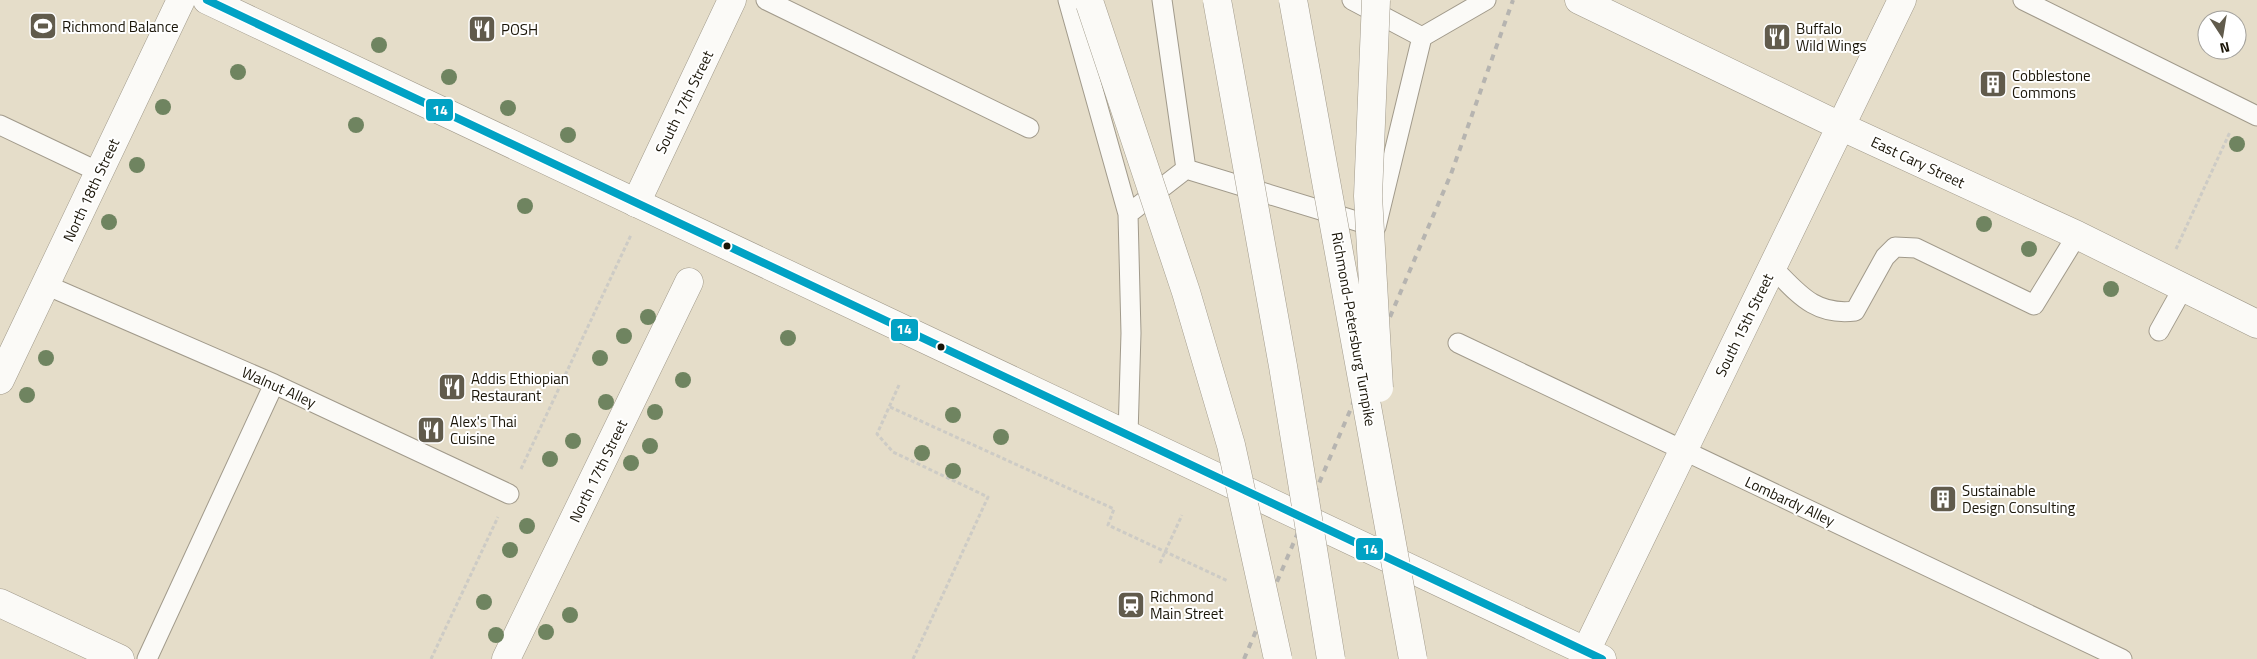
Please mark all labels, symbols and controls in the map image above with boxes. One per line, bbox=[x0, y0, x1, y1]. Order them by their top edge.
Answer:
north arrow bbox=[2197, 10, 2247, 60]
sports icon: Richmond Balance bbox=[28, 11, 58, 41]
restaurant icon: POSH bbox=[467, 14, 497, 44]
place label: Richmond Balance bbox=[62, 15, 179, 38]
place label: Buffalo Wild Wings bbox=[1796, 17, 1867, 57]
place label: POSH bbox=[501, 18, 538, 41]
restaurant icon: Buffalo Wild Wings bbox=[1762, 22, 1792, 52]
text: N bbox=[2218, 37, 2232, 59]
street label: South 17th Street bbox=[649, 46, 719, 158]
place label: Cobblestone Commons bbox=[2012, 64, 2091, 104]
building icon: Cobblestone Commons bbox=[1978, 69, 2008, 99]
line badge: 14 bbox=[425, 98, 454, 122]
text: 14 bbox=[432, 99, 448, 120]
street label: East Cary Street bbox=[1867, 130, 1969, 194]
street label: North 18th Street bbox=[57, 134, 125, 246]
street label: Richmond-Petersburg Turnpike bbox=[1326, 230, 1382, 428]
unlabelled marker bbox=[722, 241, 732, 251]
street label: South 15th Street bbox=[1709, 269, 1779, 381]
line badge: 14 bbox=[890, 318, 919, 342]
text: 14 bbox=[896, 318, 912, 339]
unlabelled marker bbox=[936, 342, 946, 352]
street label: Walnut Alley bbox=[238, 360, 320, 414]
place label: Addis Ethiopian Restaurant bbox=[471, 367, 569, 407]
restaurant icon: Addis Ethiopian Restaurant bbox=[437, 372, 467, 402]
place label: Alex's Thai Cuisine bbox=[450, 410, 517, 450]
restaurant icon: Alex's Thai Cuisine bbox=[416, 415, 446, 445]
street label: North 17th Street bbox=[563, 415, 633, 526]
street label: Lombardy Alley bbox=[1741, 470, 1839, 532]
place label: Sustainable Design Consulting bbox=[1962, 479, 2076, 519]
building icon: Sustainable Design Consulting bbox=[1928, 484, 1958, 514]
line badge: 14 bbox=[1355, 537, 1384, 561]
text: 14 bbox=[1362, 538, 1378, 559]
place label: Richmond Main Street bbox=[1150, 585, 1224, 625]
station icon: Richmond Main Street bbox=[1116, 590, 1146, 620]

